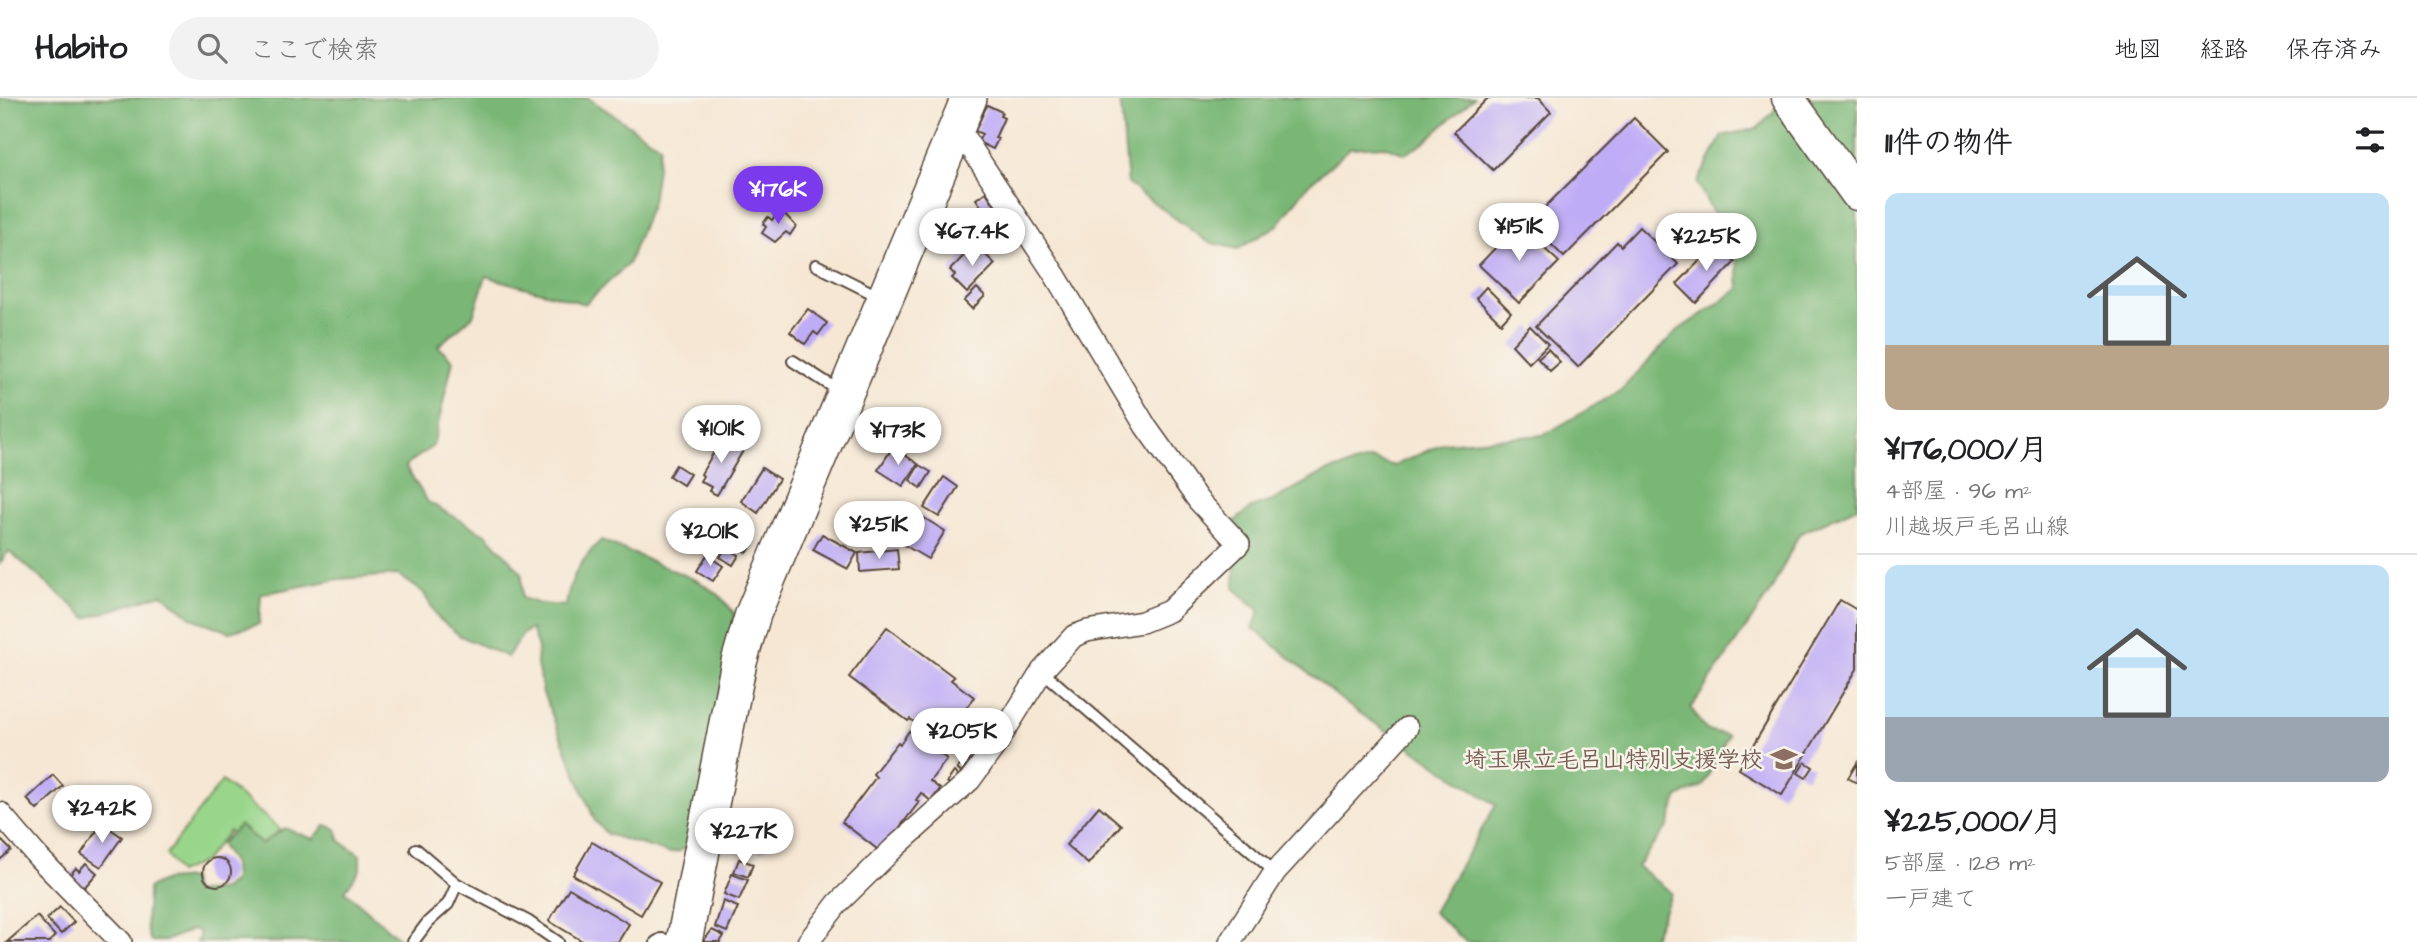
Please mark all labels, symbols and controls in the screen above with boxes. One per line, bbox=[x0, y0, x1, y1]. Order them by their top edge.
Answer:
search box bbox=[169, 17, 659, 80]
text: Habito bbox=[35, 25, 127, 71]
icon: search bbox=[193, 29, 231, 67]
text: ここで検索 bbox=[249, 32, 379, 68]
text: 地図 bbox=[2114, 33, 2162, 67]
text: 経路 bbox=[2200, 33, 2248, 67]
text: 保存済み bbox=[2286, 33, 2382, 67]
icon: filters bbox=[2351, 121, 2389, 159]
text: 11件の物件 bbox=[1885, 122, 2013, 164]
pin: ¥176K bbox=[729, 166, 827, 226]
text: ¥176K bbox=[749, 173, 807, 205]
pin: ¥151K bbox=[1470, 204, 1568, 263]
pin: ¥67.4K bbox=[915, 208, 1029, 268]
text: ¥151K bbox=[1495, 210, 1543, 242]
pin: ¥225K bbox=[1657, 214, 1755, 273]
text: ¥67.4K bbox=[935, 215, 1009, 247]
text: ¥225K bbox=[1672, 220, 1740, 252]
icon: home bbox=[2074, 238, 2200, 364]
pin: ¥101K bbox=[672, 406, 770, 465]
pin: ¥173K bbox=[849, 408, 947, 467]
text: ¥101K bbox=[698, 412, 744, 444]
text: ¥173K bbox=[870, 414, 926, 446]
text: ¥176,000/月 bbox=[1885, 429, 2048, 471]
text: 4部屋 · 96 m² bbox=[1885, 475, 2032, 507]
pin: ¥251K bbox=[830, 502, 928, 561]
pin: ¥201K bbox=[661, 508, 759, 568]
text: ¥251K bbox=[850, 508, 908, 540]
text: 川越坂戸毛呂山線 bbox=[1885, 511, 2069, 543]
text: ¥201K bbox=[682, 515, 738, 547]
icon: home bbox=[2074, 610, 2200, 736]
pin: ¥205K bbox=[913, 708, 1011, 768]
text: ¥205K bbox=[927, 715, 997, 747]
place label: 埼玉県立毛呂山特別支援学校 bbox=[1464, 744, 1763, 776]
school or university icon: 埼玉県立毛呂山特別支援学校 bbox=[1769, 744, 1799, 774]
pin: ¥242K bbox=[53, 786, 151, 845]
text: ¥242K bbox=[68, 792, 136, 824]
text: ¥225,000/月 bbox=[1885, 801, 2062, 843]
pin: ¥227K bbox=[695, 808, 793, 868]
text: ¥227K bbox=[711, 815, 777, 847]
text: 5部屋 · 128 m² bbox=[1885, 847, 2036, 879]
text: 一戸建て bbox=[1885, 883, 1977, 915]

